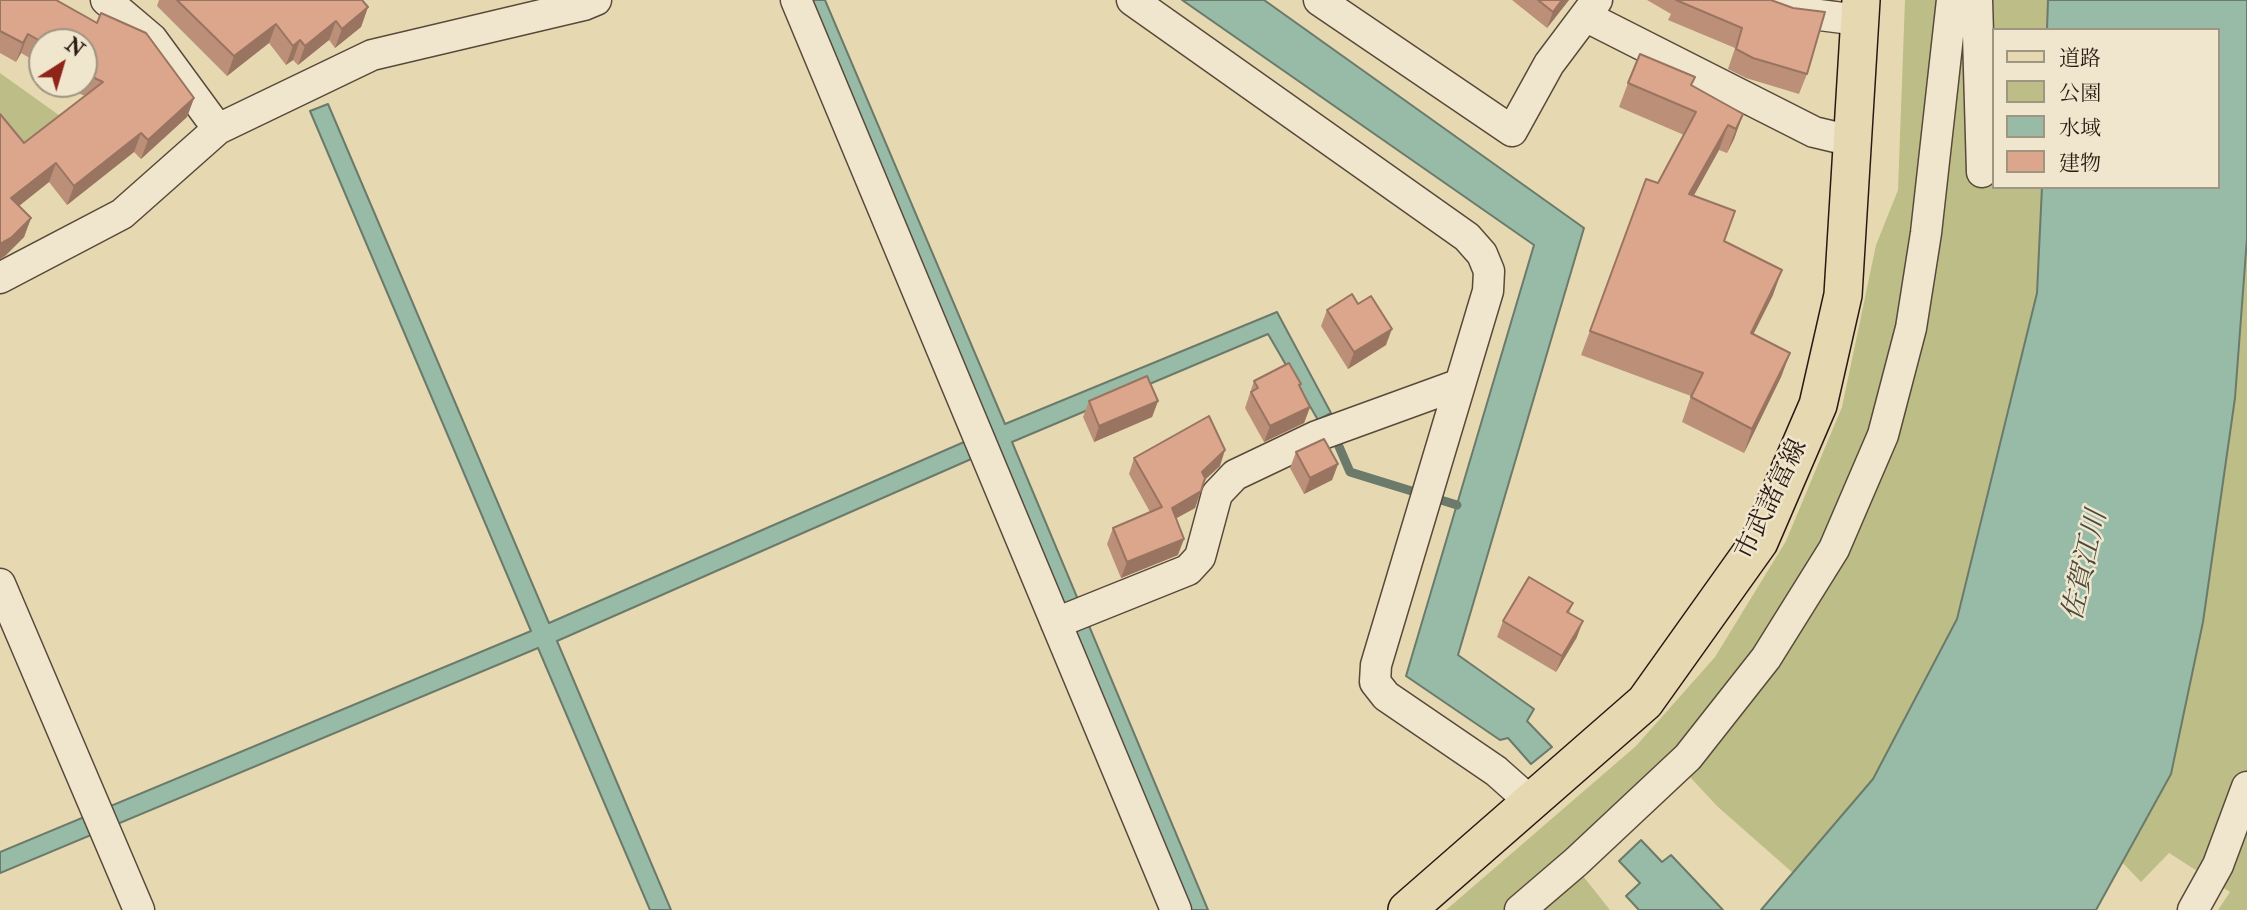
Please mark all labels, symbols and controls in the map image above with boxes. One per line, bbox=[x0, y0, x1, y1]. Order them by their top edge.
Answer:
north arrow bbox=[28, 28, 98, 98]
legend bbox=[1992, 28, 2219, 189]
text: N bbox=[60, 33, 88, 63]
text: 道路 bbox=[2059, 45, 2101, 72]
text: 公園 bbox=[2059, 80, 2101, 107]
text: 水域 bbox=[2059, 115, 2101, 142]
text: 建物 bbox=[2059, 150, 2101, 177]
street label: 市武諸富線 bbox=[1730, 435, 1816, 565]
water label: 佐賀江川 bbox=[2058, 508, 2116, 624]

